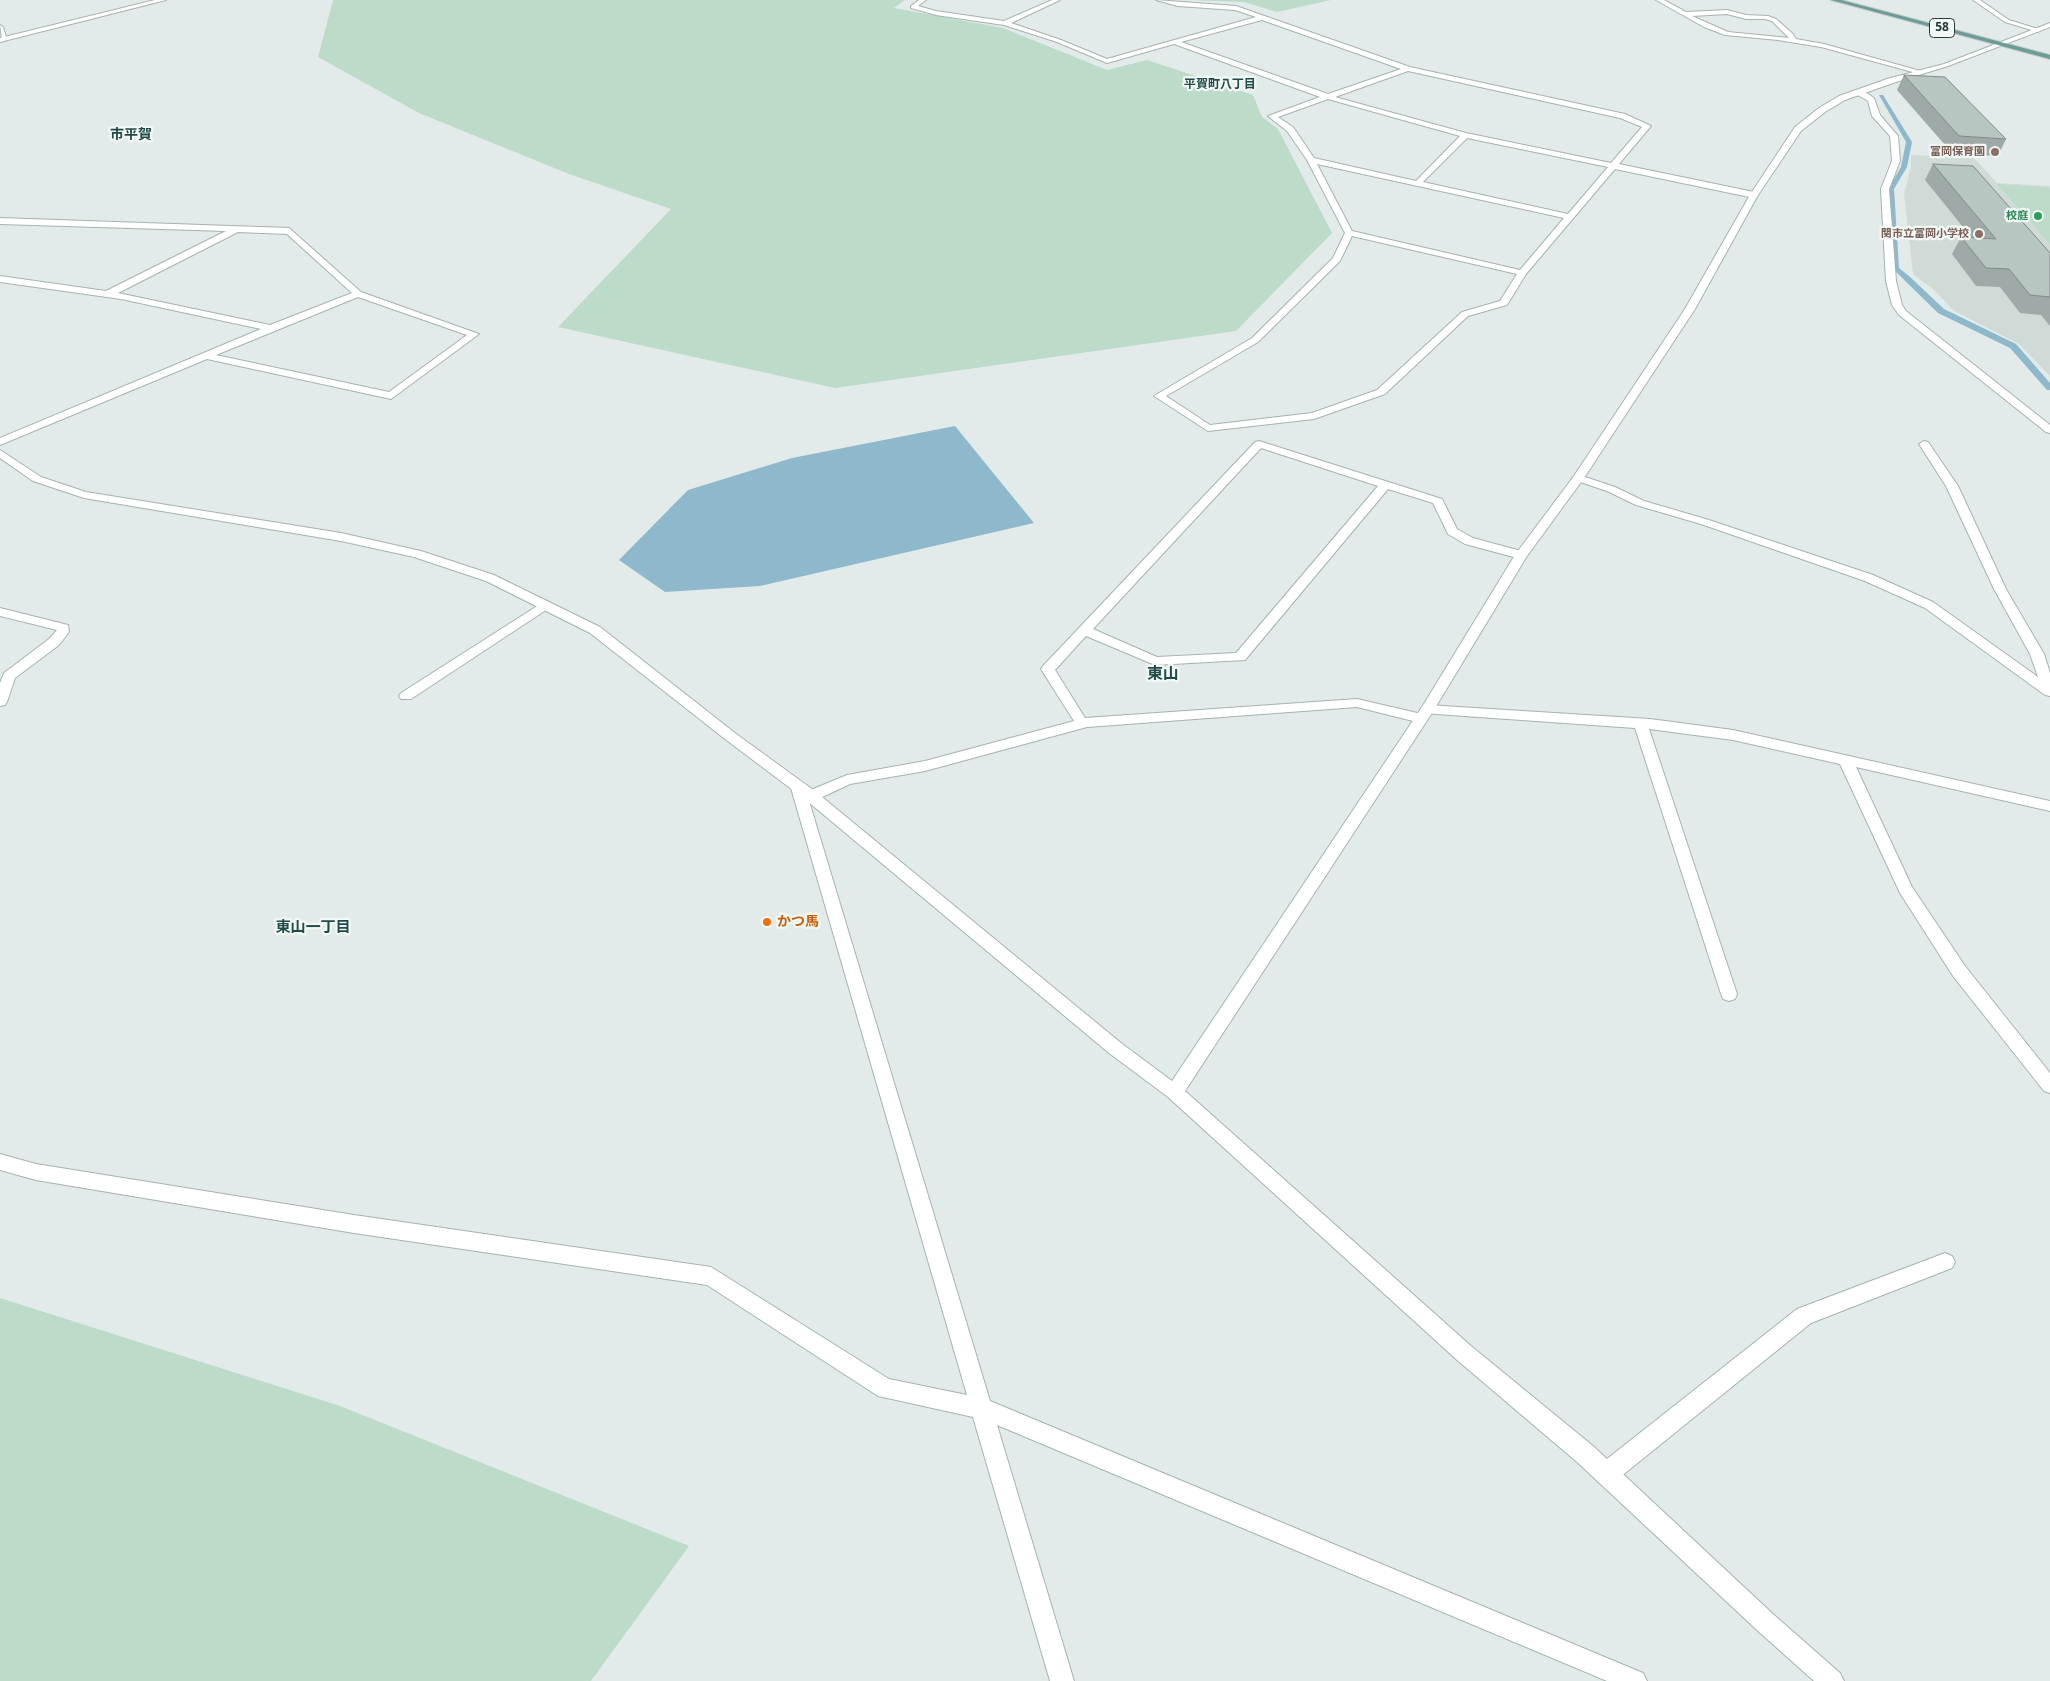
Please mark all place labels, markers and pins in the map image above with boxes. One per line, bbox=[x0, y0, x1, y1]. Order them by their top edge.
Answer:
place label: 富岡保育園 bbox=[1930, 145, 1985, 159]
marker: 富岡保育園 bbox=[1989, 146, 2001, 158]
place label: 校庭 bbox=[2006, 209, 2028, 223]
marker: 校庭 bbox=[2032, 210, 2044, 222]
place label: 関市立富岡小学校 bbox=[1881, 227, 1969, 241]
marker: 関市立富岡小学校 bbox=[1973, 228, 1985, 240]
place label: かつ馬 bbox=[777, 914, 819, 930]
marker: かつ馬 bbox=[761, 916, 773, 928]

